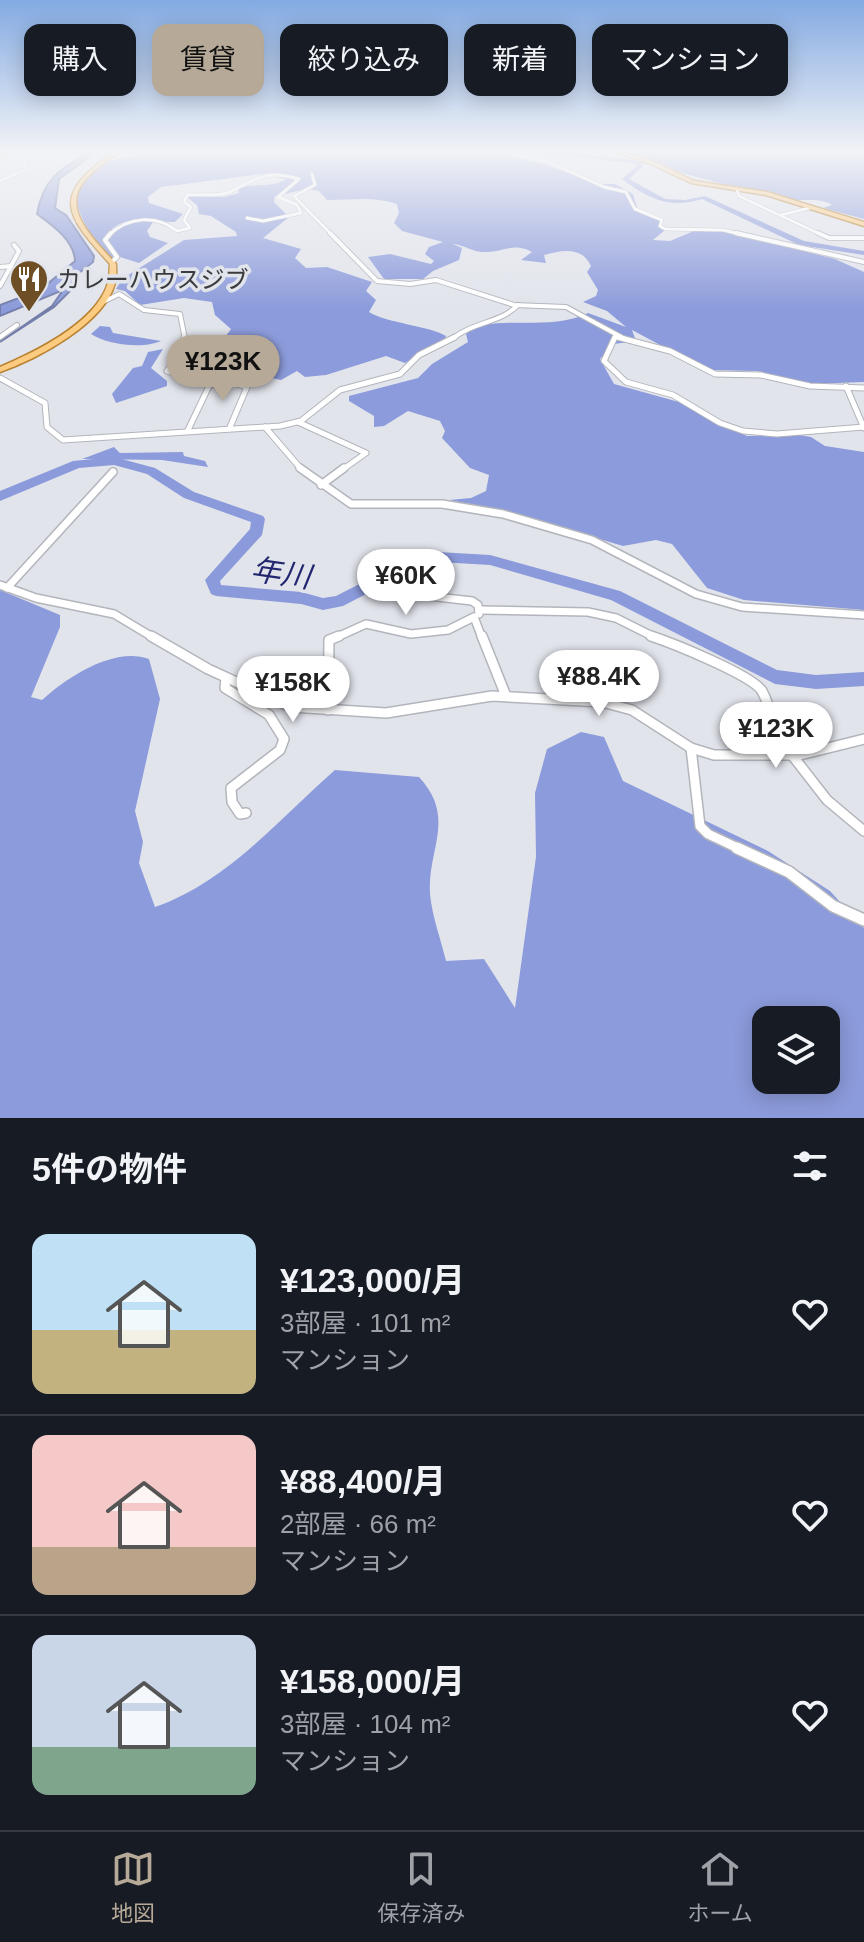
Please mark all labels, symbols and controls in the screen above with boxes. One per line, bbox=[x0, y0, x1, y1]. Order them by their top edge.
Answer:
chip: 購入 bbox=[24, 24, 136, 96]
chip: 賃貸 bbox=[152, 24, 264, 96]
chip: 絞り込み bbox=[280, 24, 448, 96]
chip: 新着 bbox=[464, 24, 576, 96]
chip: マンション bbox=[592, 24, 788, 96]
restaurant icon: カレーハウスジブ bbox=[8, 258, 50, 313]
place label: カレーハウスジブ bbox=[57, 266, 249, 293]
pin: ¥123K bbox=[167, 335, 279, 403]
text: ¥123K bbox=[185, 346, 261, 376]
pin: ¥60K bbox=[359, 549, 453, 617]
water label: 年川 bbox=[249, 552, 316, 594]
text: ¥60K bbox=[375, 560, 437, 590]
pin: ¥88.4K bbox=[534, 650, 664, 718]
pin: ¥158K bbox=[237, 656, 349, 724]
text: ¥88.4K bbox=[557, 661, 641, 691]
text: ¥158K bbox=[255, 667, 331, 697]
pin: ¥123K bbox=[720, 702, 832, 770]
text: ¥123K bbox=[738, 713, 814, 743]
map controls bbox=[752, 1006, 840, 1094]
button: layers bbox=[752, 1006, 840, 1094]
icon: filters bbox=[788, 1144, 832, 1188]
text: 5件の物件 bbox=[32, 1150, 187, 1188]
text: ¥123,000/月 bbox=[280, 1261, 465, 1299]
icon: home bbox=[96, 1266, 192, 1362]
icon: heart bbox=[788, 1292, 832, 1336]
text: 3部屋 · 101 m² bbox=[280, 1308, 451, 1338]
text: マンション bbox=[280, 1345, 410, 1375]
text: ¥88,400/月 bbox=[280, 1462, 446, 1500]
icon: home bbox=[96, 1467, 192, 1563]
icon: heart bbox=[788, 1493, 832, 1537]
text: 2部屋 · 66 m² bbox=[280, 1509, 436, 1539]
text: マンション bbox=[280, 1546, 410, 1576]
text: ¥158,000/月 bbox=[280, 1662, 465, 1700]
icon: home bbox=[96, 1667, 192, 1763]
icon: heart bbox=[788, 1693, 832, 1737]
text: 3部屋 · 104 m² bbox=[280, 1709, 451, 1739]
text: マンション bbox=[280, 1746, 410, 1776]
tab: 地図 bbox=[111, 1847, 155, 1927]
tab: 保存済み bbox=[377, 1847, 465, 1927]
tab: ホーム bbox=[688, 1847, 753, 1927]

